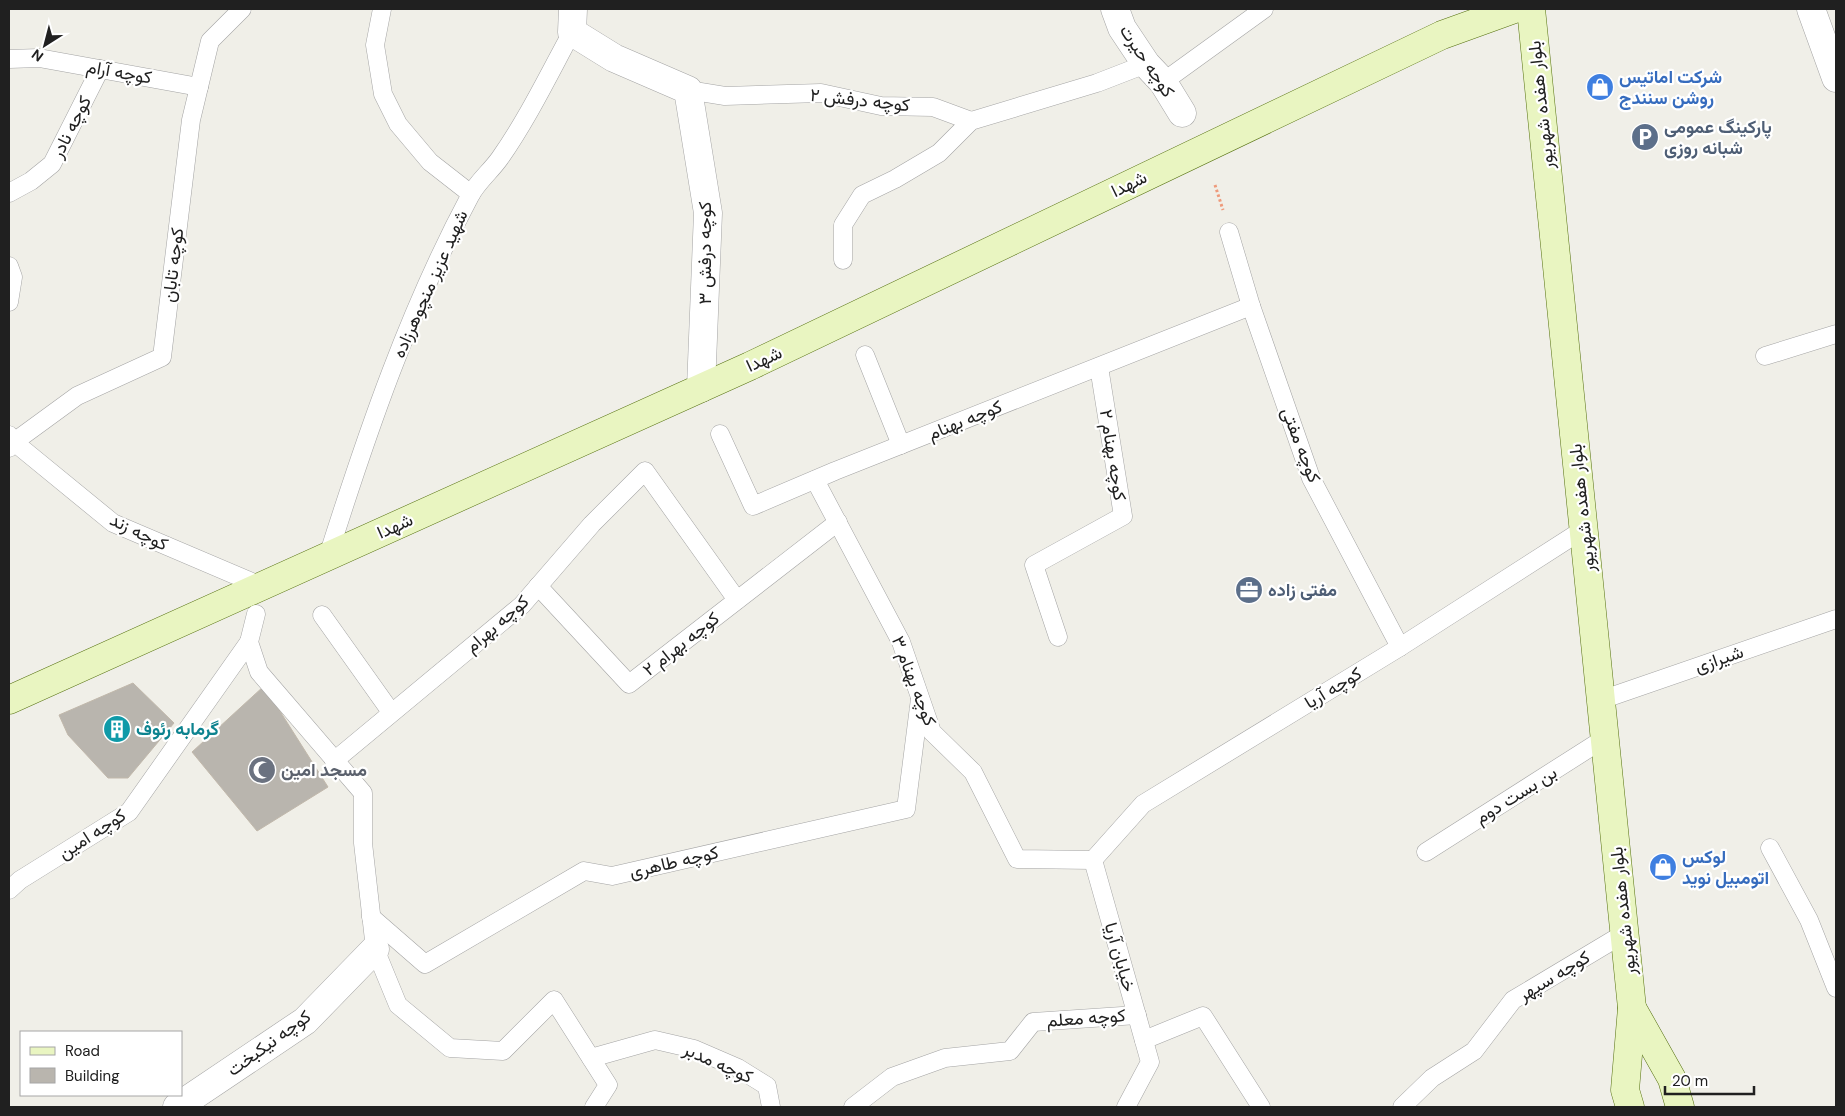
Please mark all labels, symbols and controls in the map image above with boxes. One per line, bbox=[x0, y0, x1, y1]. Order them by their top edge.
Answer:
north arrow bbox=[20, 20, 70, 70]
street label: کوچه حیرت bbox=[1114, 20, 1180, 102]
street label: بلوار هفده شهریور bbox=[1522, 39, 1560, 172]
text: N bbox=[28, 45, 47, 66]
street label: کوچه آرام bbox=[84, 54, 154, 90]
place label: شرکت اماتیس روشن سنندج bbox=[1619, 65, 1722, 110]
shop icon: شرکت اماتیس روشن سنندج bbox=[1585, 72, 1615, 102]
street label: کوچه درفش ۲ bbox=[809, 83, 911, 117]
street label: کوچه نادر bbox=[45, 92, 97, 163]
place label: پارکینگ عمومی شبانه روزی bbox=[1664, 115, 1772, 160]
parking icon: پارکینگ عمومی شبانه روزی bbox=[1630, 122, 1660, 152]
street label: شهدا bbox=[1107, 165, 1151, 203]
street label: کوچه درفش ۳ bbox=[693, 202, 717, 304]
street label: شهید عزیز منچوهرزاده bbox=[387, 206, 473, 362]
street label: کوچه تابان bbox=[157, 226, 189, 304]
street label: شهدا bbox=[742, 340, 786, 378]
street label: کوچه بهنام bbox=[924, 394, 1006, 446]
street label: کوچه مفتی bbox=[1276, 404, 1326, 486]
street label: کوچه بهنام ۲ bbox=[1094, 408, 1132, 502]
street label: بلوار هفده شهریور bbox=[1563, 442, 1601, 575]
street label: کوچه زند bbox=[106, 508, 172, 556]
street label: شهدا bbox=[373, 508, 417, 544]
office icon: مفتی زاده bbox=[1234, 575, 1264, 605]
place label: مفتی زاده bbox=[1268, 578, 1337, 602]
street label: کوچه بهرام bbox=[460, 590, 534, 658]
street label: کوچه بهرام ۲ bbox=[638, 606, 724, 682]
street label: کوچه بهنام ۳ bbox=[886, 633, 942, 729]
street label: شیرازی bbox=[1691, 639, 1747, 679]
street label: کوچه آریا bbox=[1300, 662, 1366, 714]
building icon: گرمابه رئوف bbox=[102, 714, 132, 744]
place label: گرمابه رئوف bbox=[136, 717, 219, 741]
mosque icon: مسجد امین bbox=[247, 755, 277, 785]
place label: مسجد امین bbox=[281, 758, 367, 782]
street label: بن بست دوم bbox=[1470, 760, 1562, 830]
street label: کوچه امین bbox=[54, 803, 130, 865]
street label: کوچه طاهری bbox=[627, 840, 721, 884]
street label: بلوار هفده شهریور bbox=[1604, 845, 1642, 978]
place label: لوکس اتومبیل نوید bbox=[1682, 845, 1769, 890]
shop icon: لوکس اتومبیل نوید bbox=[1648, 852, 1678, 882]
street label: خیابان آریا bbox=[1099, 920, 1141, 994]
street label: کوچه سپهر bbox=[1513, 945, 1594, 1007]
street label: کوچه معلم bbox=[1046, 1003, 1126, 1033]
street label: کوچه نیکبخت bbox=[222, 1004, 316, 1082]
legend bbox=[20, 1031, 182, 1096]
street label: کوچه مدبر bbox=[679, 1037, 757, 1089]
text: Road bbox=[65, 1041, 100, 1061]
scale bar bbox=[1665, 1064, 1754, 1096]
text: Building bbox=[65, 1066, 120, 1086]
text: 20 m bbox=[1672, 1071, 1708, 1091]

